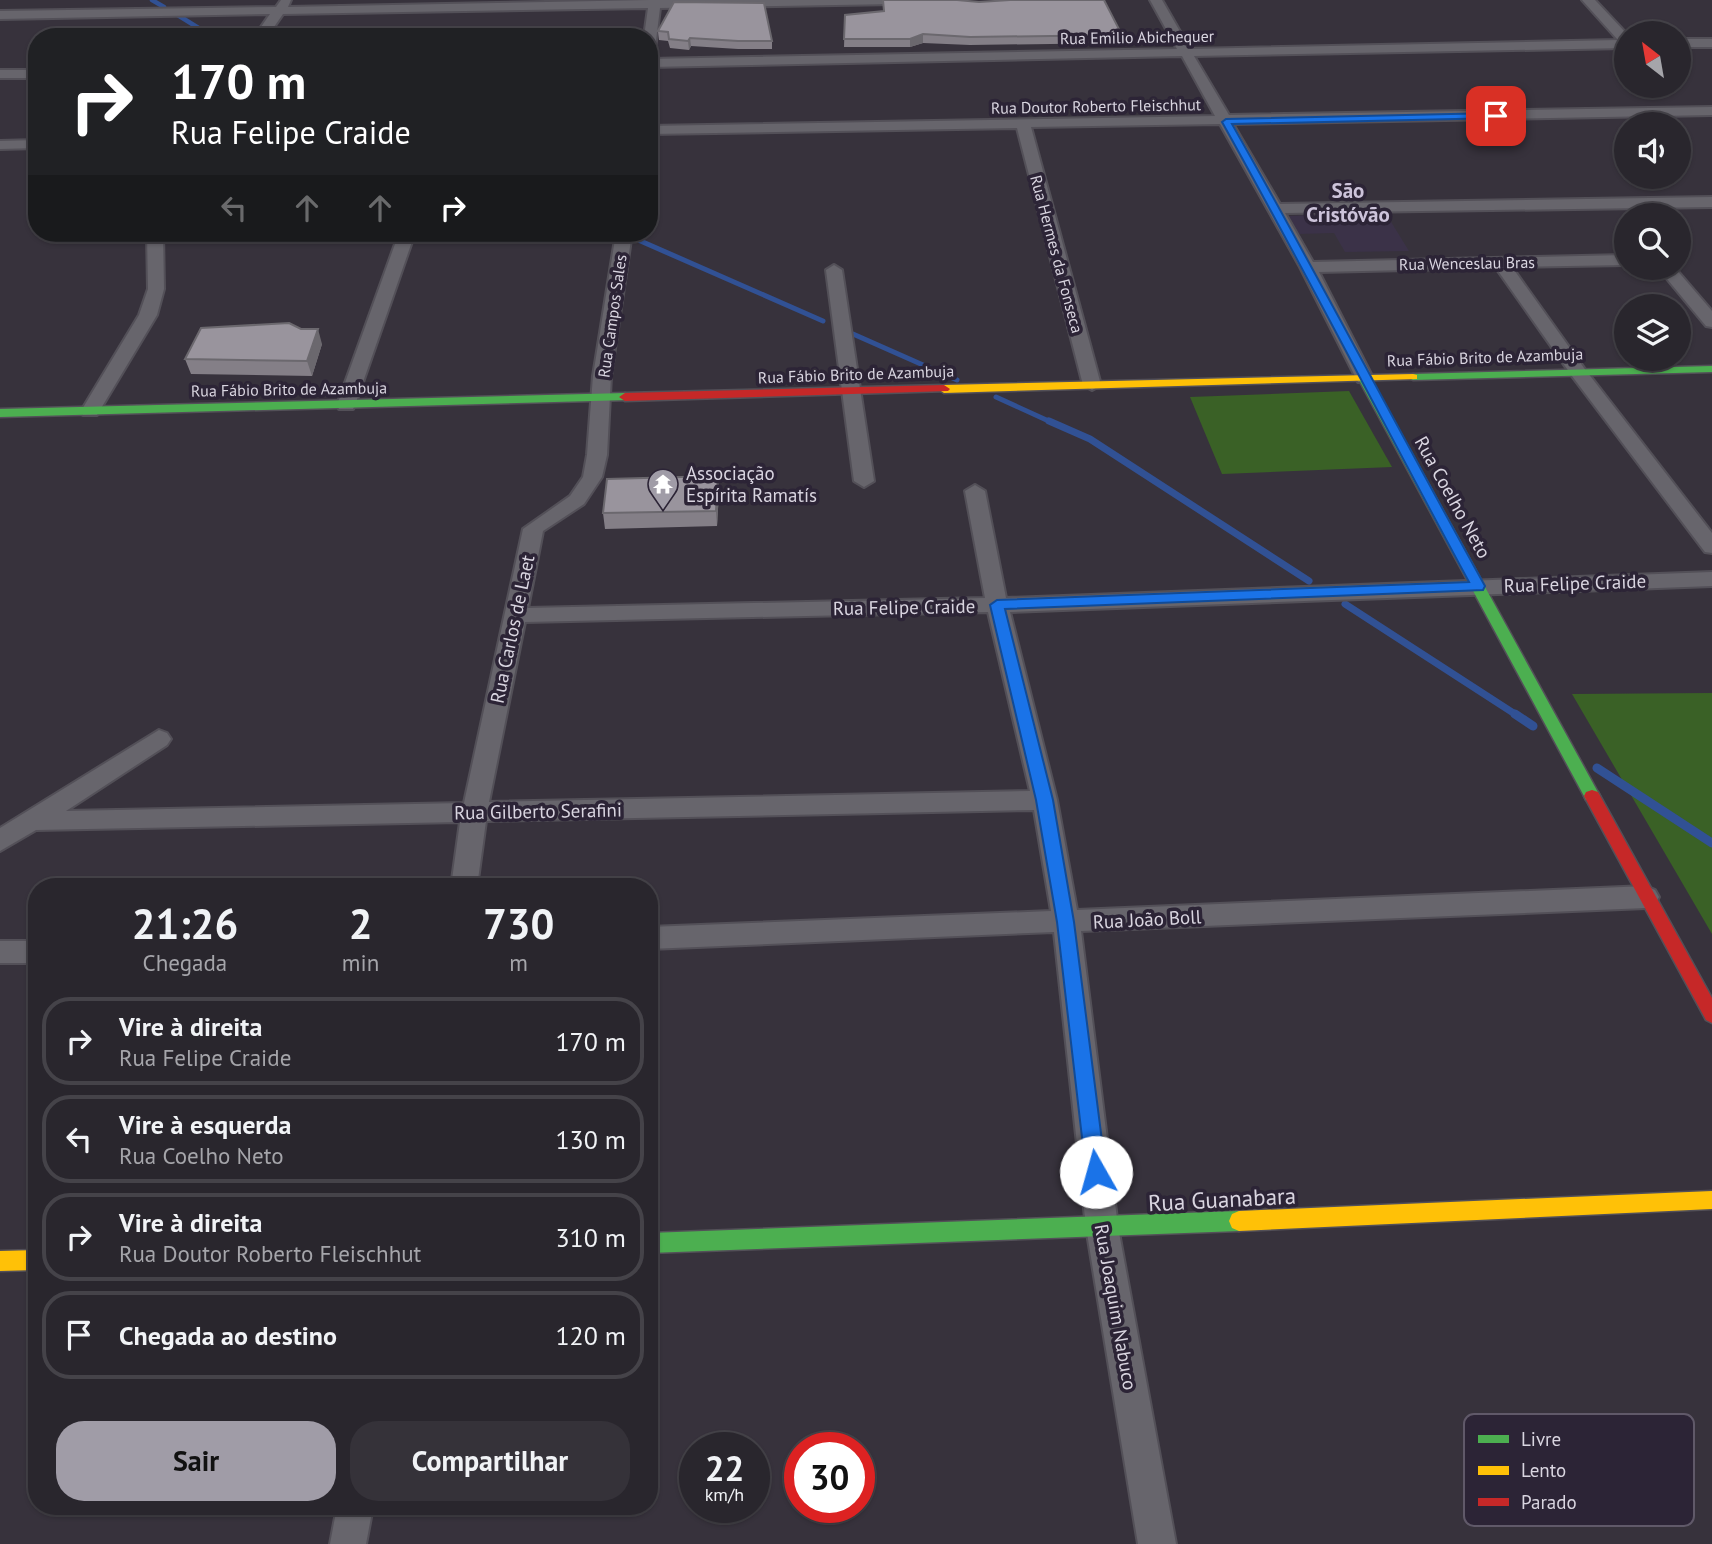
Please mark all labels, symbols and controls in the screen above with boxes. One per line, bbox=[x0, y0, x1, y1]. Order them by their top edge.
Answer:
north arrow bbox=[1614, 21, 1690, 98]
map controls bbox=[1614, 21, 1691, 371]
street label: Rua Emilio Abichequer bbox=[1060, 26, 1215, 48]
text: 170 m bbox=[171, 49, 306, 113]
icon: right bbox=[56, 56, 147, 147]
pin bbox=[1466, 86, 1526, 146]
street label: Rua Doutor Roberto Fleischhut bbox=[991, 94, 1202, 118]
icon: arrive bbox=[1477, 97, 1515, 135]
text: Rua Felipe Craide bbox=[171, 111, 411, 153]
button: sound bbox=[1614, 112, 1691, 189]
street label: Rua Hermes da Fonseca bbox=[1026, 173, 1088, 335]
district label: São Cristóvão bbox=[1306, 177, 1390, 228]
icon: left bbox=[215, 189, 253, 227]
icon: ahead bbox=[288, 189, 326, 227]
icon: ahead bbox=[361, 189, 399, 227]
icon: right bbox=[434, 189, 472, 227]
button: search bbox=[1614, 203, 1691, 280]
street label: Rua Wenceslau Bras bbox=[1399, 252, 1535, 274]
street label: Rua Campos Sales bbox=[593, 253, 631, 379]
button: layers bbox=[1614, 294, 1691, 371]
street label: Rua Fábio Brito de Azambuja bbox=[1387, 344, 1583, 370]
street label: Rua Fábio Brito de Azambuja bbox=[758, 361, 954, 387]
street label: Rua Fábio Brito de Azambuja bbox=[191, 377, 387, 401]
street label: Rua Coelho Neto bbox=[1410, 432, 1496, 562]
place label: Associação Espírita Ramatís bbox=[686, 461, 817, 507]
temple icon: Associação Espírita Ramatís bbox=[646, 467, 680, 511]
street label: Rua Carlos de Laet bbox=[485, 552, 540, 705]
street label: Rua Felipe Craide bbox=[1503, 569, 1647, 597]
street label: Rua Felipe Craide bbox=[833, 594, 975, 620]
street label: Rua Gilberto Serafini bbox=[454, 798, 622, 824]
text: 21:26 bbox=[132, 896, 238, 951]
text: 2 bbox=[349, 896, 372, 951]
text: 730 bbox=[483, 896, 554, 951]
street label: Rua João Boll bbox=[1092, 904, 1202, 934]
text: Chegada bbox=[143, 948, 227, 977]
text: min bbox=[342, 948, 379, 977]
text: m bbox=[509, 948, 528, 977]
text: Vire à direita bbox=[119, 1010, 262, 1043]
icon: right bbox=[60, 1022, 98, 1060]
text: 170 m bbox=[555, 1025, 626, 1058]
text: Rua Felipe Craide bbox=[119, 1043, 291, 1072]
text: Vire à esquerda bbox=[119, 1108, 291, 1141]
icon: left bbox=[60, 1120, 98, 1158]
text: 130 m bbox=[555, 1123, 626, 1156]
position arrow bbox=[1059, 1135, 1133, 1209]
text: Rua Coelho Neto bbox=[119, 1141, 284, 1170]
street label: Rua Guanabara bbox=[1147, 1181, 1297, 1217]
text: Vire à direita bbox=[119, 1206, 262, 1239]
icon: right bbox=[60, 1218, 98, 1256]
text: 310 m bbox=[555, 1221, 626, 1254]
street label: Rua Joaquim Nabuco bbox=[1090, 1222, 1142, 1392]
text: Rua Doutor Roberto Fleischhut bbox=[119, 1239, 421, 1268]
icon: arrive bbox=[60, 1316, 98, 1354]
text: Chegada ao destino bbox=[119, 1319, 337, 1352]
text: 120 m bbox=[555, 1319, 626, 1352]
legend bbox=[1464, 1414, 1694, 1526]
button: Sair bbox=[56, 1421, 336, 1501]
button: Compartilhar bbox=[350, 1421, 630, 1501]
text: Livre bbox=[1521, 1427, 1561, 1451]
speed limit sign: 30 bbox=[784, 1432, 875, 1523]
text: 22 bbox=[705, 1445, 744, 1491]
text: Lento bbox=[1521, 1458, 1566, 1482]
text: km/h bbox=[705, 1483, 744, 1506]
text: Parado bbox=[1521, 1490, 1577, 1514]

